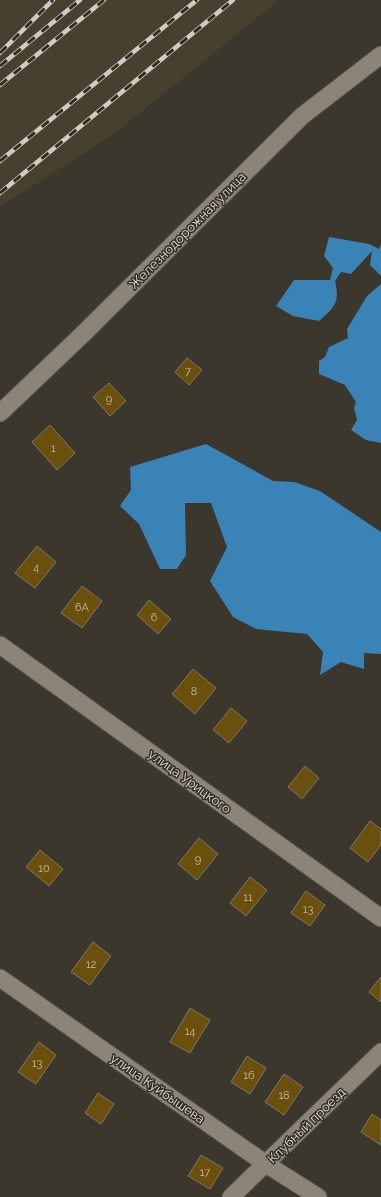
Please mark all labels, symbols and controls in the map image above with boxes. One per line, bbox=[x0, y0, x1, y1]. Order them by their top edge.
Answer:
street label: Железнодорожная улица bbox=[126, 169, 249, 292]
house number: 7 bbox=[185, 365, 191, 378]
house number: 9 bbox=[106, 393, 112, 406]
house number: 1 bbox=[51, 442, 56, 455]
house number: 4 bbox=[33, 561, 39, 574]
house number: 6А bbox=[75, 601, 90, 614]
house number: 6 bbox=[151, 611, 158, 624]
house number: 8 bbox=[191, 685, 197, 698]
street label: улица Урицкого bbox=[145, 746, 234, 817]
house number: 9 bbox=[195, 853, 201, 866]
house number: 10 bbox=[38, 862, 50, 875]
house number: 11 bbox=[243, 891, 253, 904]
house number: 13 bbox=[303, 903, 313, 916]
house number: 12 bbox=[86, 958, 96, 971]
house number: 14 bbox=[185, 1025, 195, 1038]
street label: улица Куйбышева bbox=[108, 1050, 208, 1127]
house number: 13 bbox=[32, 1057, 42, 1070]
house number: 16 bbox=[243, 1069, 255, 1082]
street label: Клубный проезд bbox=[264, 1084, 349, 1166]
house number: 18 bbox=[278, 1089, 290, 1102]
house number: 17 bbox=[200, 1166, 210, 1179]

